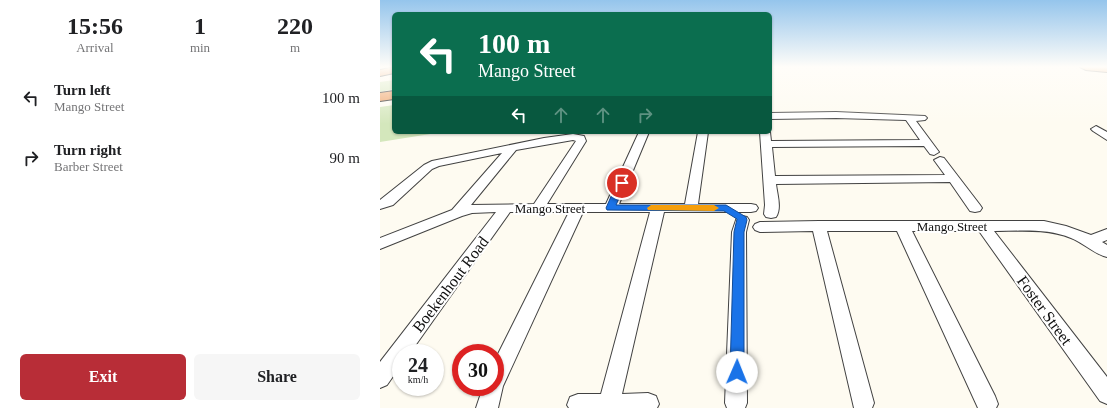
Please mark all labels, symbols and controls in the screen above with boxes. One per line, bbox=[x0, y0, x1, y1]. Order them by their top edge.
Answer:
text: 15:56 bbox=[67, 13, 123, 39]
text: 1 bbox=[194, 13, 206, 39]
text: 220 bbox=[277, 13, 313, 39]
icon: left bbox=[412, 28, 464, 80]
text: 100 m bbox=[478, 28, 550, 59]
text: Arrival bbox=[76, 40, 114, 55]
text: min bbox=[190, 40, 210, 55]
text: m bbox=[290, 40, 300, 55]
text: Mango Street bbox=[478, 61, 575, 81]
text: Turn left bbox=[54, 82, 111, 98]
icon: left bbox=[20, 87, 42, 109]
text: 100 m bbox=[322, 90, 360, 106]
text: Mango Street bbox=[54, 99, 124, 114]
icon: left bbox=[508, 104, 530, 126]
icon: ahead bbox=[550, 104, 572, 126]
icon: ahead bbox=[592, 104, 614, 126]
icon: right bbox=[634, 104, 656, 126]
text: Turn right bbox=[54, 142, 121, 158]
icon: right bbox=[20, 147, 42, 169]
text: 90 m bbox=[330, 150, 360, 166]
text: Barber Street bbox=[54, 159, 123, 174]
pin bbox=[605, 166, 639, 200]
icon: arrive bbox=[611, 172, 633, 194]
street label: Mango Street bbox=[515, 201, 586, 216]
street label: Mango Street bbox=[917, 219, 988, 234]
street label: Boekenhout Road bbox=[409, 233, 492, 335]
street label: Foster Street bbox=[1014, 272, 1076, 349]
speed limit sign: 30 bbox=[452, 344, 504, 396]
position arrow bbox=[716, 351, 758, 393]
button: Exit bbox=[20, 354, 186, 400]
button: Share bbox=[194, 354, 360, 400]
text: 24 bbox=[408, 354, 428, 376]
text: km/h bbox=[408, 374, 428, 385]

